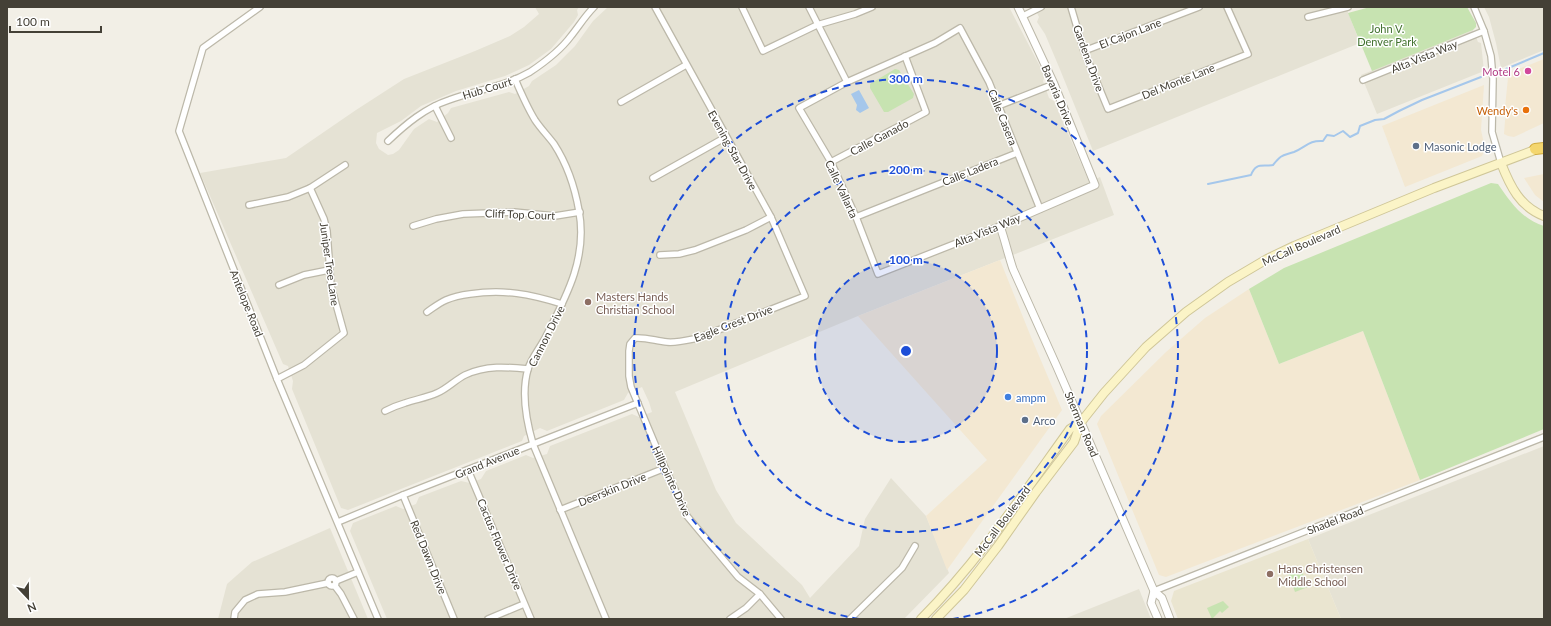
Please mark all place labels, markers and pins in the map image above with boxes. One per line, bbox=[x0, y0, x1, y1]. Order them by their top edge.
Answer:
place label: Motel 6 bbox=[1482, 65, 1520, 78]
marker: Motel 6 bbox=[1523, 66, 1533, 76]
place label: Wendy's bbox=[1477, 104, 1518, 117]
marker: Wendy's bbox=[1521, 105, 1531, 115]
place label: Masonic Lodge bbox=[1424, 140, 1497, 153]
marker: Masonic Lodge bbox=[1411, 141, 1421, 151]
place label: Masters Hands Christian School bbox=[596, 290, 675, 316]
marker: Masters Hands Christian School bbox=[583, 297, 593, 307]
centre of rings bbox=[899, 344, 913, 358]
place label: ampm bbox=[1016, 391, 1046, 404]
marker: ampm bbox=[1003, 392, 1013, 402]
place label: Arco bbox=[1033, 414, 1056, 427]
marker: Arco bbox=[1020, 415, 1030, 425]
place label: Hans Christensen Middle School bbox=[1278, 562, 1363, 588]
marker: Hans Christensen Middle School bbox=[1265, 569, 1275, 579]

